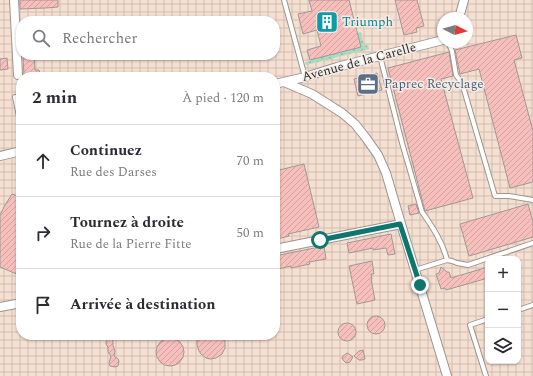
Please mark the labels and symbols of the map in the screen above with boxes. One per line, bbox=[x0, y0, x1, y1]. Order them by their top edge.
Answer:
building icon: Triumph bbox=[314, 9, 340, 35]
place label: Triumph bbox=[342, 12, 393, 32]
north arrow bbox=[437, 12, 473, 48]
street label: Avenue de la Carelle bbox=[300, 37, 418, 87]
office icon: Paprec Recyclage bbox=[355, 71, 381, 97]
place label: Paprec Recyclage bbox=[384, 74, 484, 94]
route start bbox=[311, 231, 329, 249]
route end bbox=[411, 276, 429, 294]

